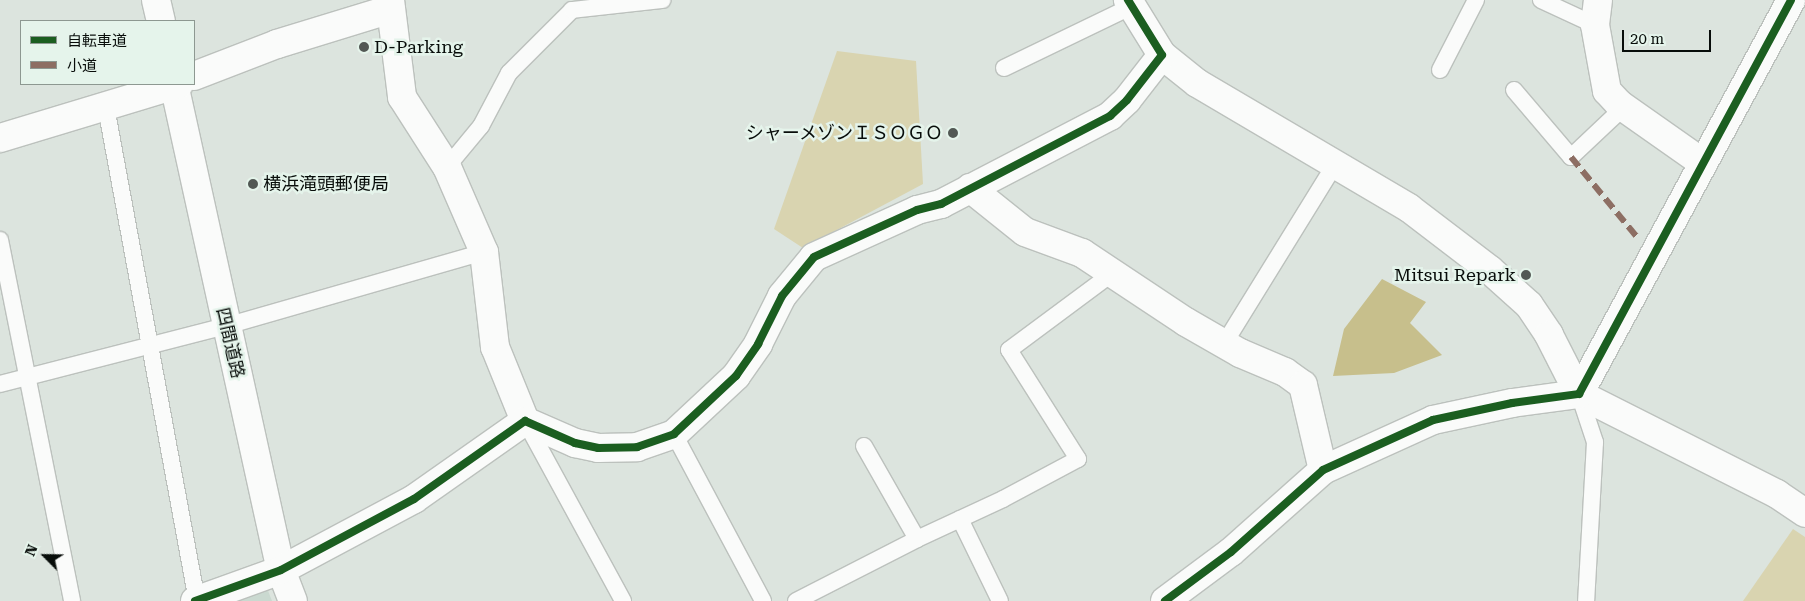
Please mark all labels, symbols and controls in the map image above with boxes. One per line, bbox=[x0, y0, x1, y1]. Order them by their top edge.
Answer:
legend bbox=[20, 20, 195, 85]
scale bar bbox=[1625, 20, 1714, 52]
text: 20 m bbox=[1630, 30, 1664, 48]
text: 自転車道 bbox=[67, 32, 127, 50]
place label: D-Parking bbox=[374, 36, 463, 58]
marker: D-Parking bbox=[358, 41, 370, 53]
text: 小道 bbox=[67, 57, 97, 75]
place label: シャーメゾンＩＳＯＧＯ bbox=[745, 122, 943, 144]
marker: シャーメゾンＩＳＯＧＯ bbox=[947, 127, 959, 139]
place label: 横浜滝頭郵便局 bbox=[263, 173, 389, 195]
marker: 横浜滝頭郵便局 bbox=[247, 178, 259, 190]
place label: Mitsui Repark bbox=[1394, 264, 1516, 286]
marker: Mitsui Repark bbox=[1520, 269, 1532, 281]
street label: 四間道路 bbox=[211, 305, 249, 381]
north arrow bbox=[20, 531, 70, 581]
text: N bbox=[22, 542, 41, 558]

